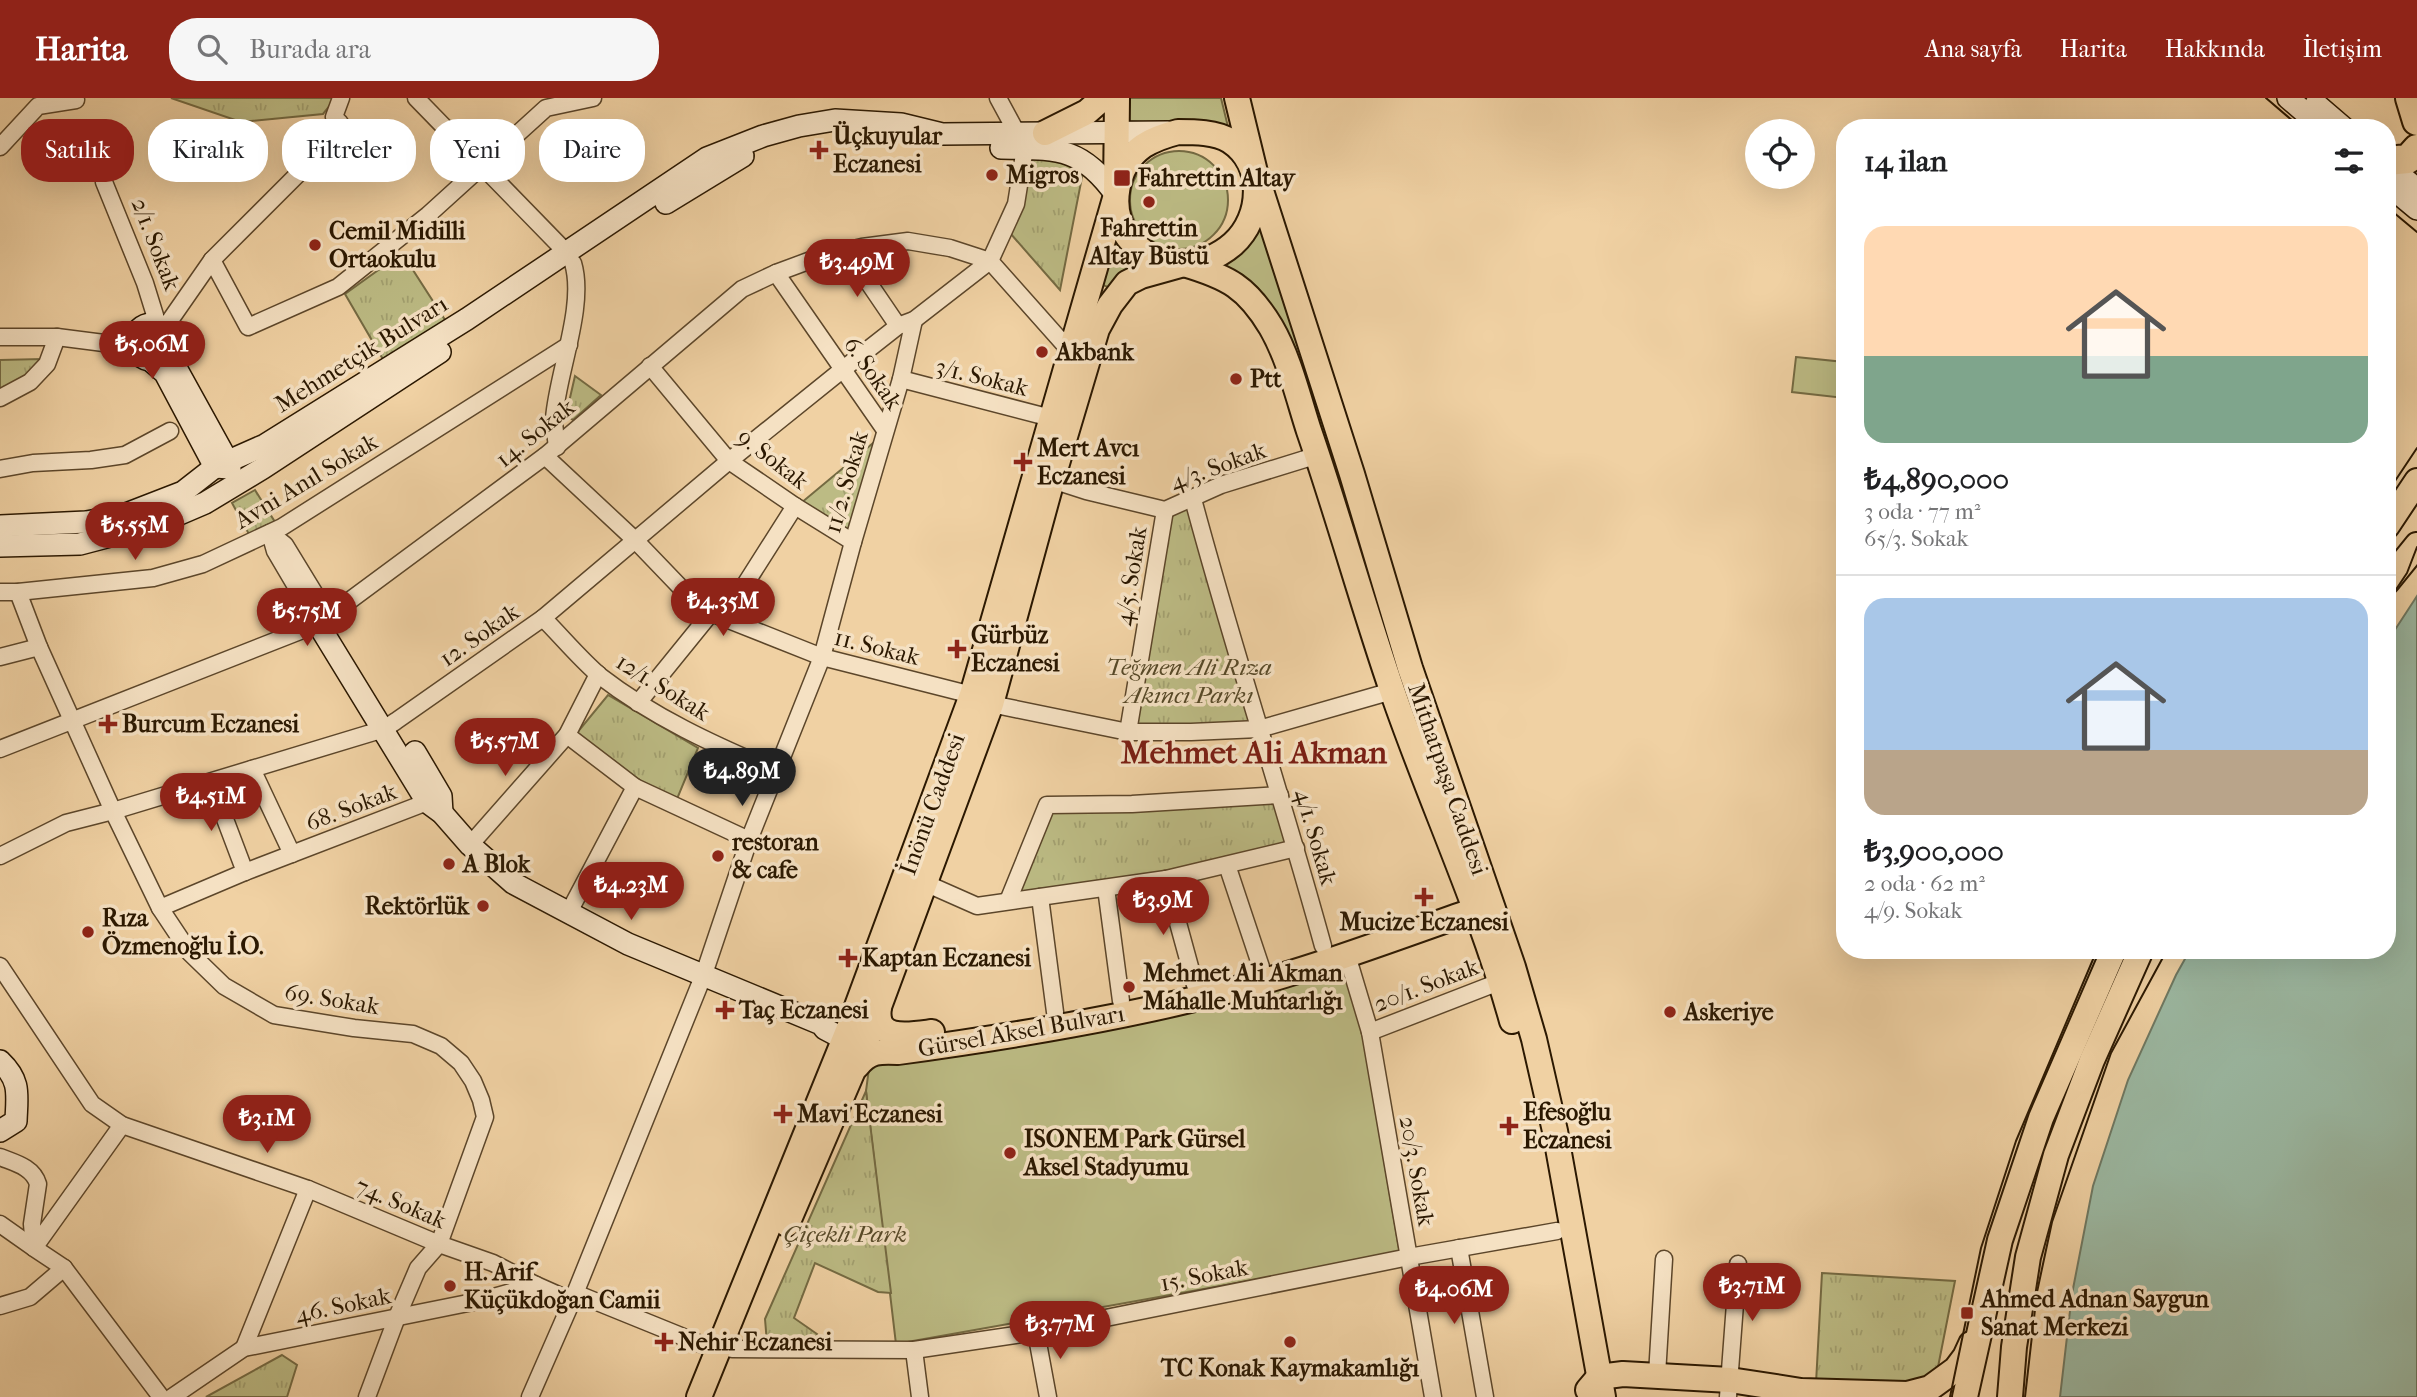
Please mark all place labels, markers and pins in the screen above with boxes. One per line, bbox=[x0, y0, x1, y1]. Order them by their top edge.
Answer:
place label: Üçkuyular Eczanesi bbox=[832, 120, 943, 178]
marker: Üçkuyular Eczanesi bbox=[811, 142, 827, 158]
place label: Migros bbox=[1006, 161, 1079, 189]
place label: Fahrettin Altay bbox=[1137, 164, 1296, 192]
marker: Migros bbox=[984, 167, 1000, 183]
marker: Fahrettin Altay bbox=[1112, 168, 1132, 188]
marker: Fahrettin Altay Büstü bbox=[1141, 194, 1157, 210]
place label: Fahrettin Altay Büstü bbox=[1087, 214, 1209, 270]
place label: Cemil Midilli Ortaokulu bbox=[329, 217, 466, 273]
marker: Cemil Midilli Ortaokulu bbox=[307, 237, 323, 253]
pin: ₺3.49M bbox=[800, 240, 914, 299]
pin: ₺5.06M bbox=[95, 322, 209, 381]
place label: Akbank bbox=[1054, 338, 1134, 366]
marker: Akbank bbox=[1034, 344, 1050, 360]
place label: Ptt bbox=[1250, 365, 1282, 393]
marker: Ptt bbox=[1228, 371, 1244, 387]
place label: Mert Avcı Eczanesi bbox=[1037, 434, 1140, 490]
marker: Mert Avcı Eczanesi bbox=[1015, 454, 1031, 470]
pin: ₺5.55M bbox=[78, 503, 192, 562]
pin: ₺4.35M bbox=[666, 578, 780, 638]
pin: ₺5.75M bbox=[250, 588, 364, 648]
place label: Gürbüz Eczanesi bbox=[971, 621, 1060, 677]
marker: Gürbüz Eczanesi bbox=[949, 641, 965, 657]
place label: Burcum Eczanesi bbox=[122, 710, 300, 738]
marker: Burcum Eczanesi bbox=[100, 716, 116, 732]
pin: ₺5.57M bbox=[448, 718, 562, 778]
pin: ₺4.89M bbox=[685, 748, 799, 808]
pin: ₺4.51M bbox=[154, 774, 268, 833]
place label: restoran & cafe bbox=[731, 828, 820, 884]
marker: restoran & cafe bbox=[710, 848, 726, 864]
place label: A Blok bbox=[461, 850, 531, 878]
marker: A Blok bbox=[441, 856, 457, 872]
pin: ₺4.23M bbox=[574, 862, 688, 922]
pin: ₺3.9M bbox=[1114, 878, 1212, 937]
marker: Mucize Eczanesi bbox=[1416, 889, 1432, 905]
place label: Rektörlük bbox=[365, 892, 470, 920]
marker: Rektörlük bbox=[475, 898, 491, 914]
place label: Rıza Özmenoğlu İ.O. bbox=[102, 904, 264, 960]
place label: Mucize Eczanesi bbox=[1339, 908, 1509, 936]
marker: Rıza Özmenoğlu İ.O. bbox=[80, 924, 96, 940]
place label: Kaptan Eczanesi bbox=[862, 944, 1032, 972]
marker: Kaptan Eczanesi bbox=[840, 950, 856, 966]
place label: Mehmet Ali Akman Mahalle Muhtarlığı bbox=[1143, 959, 1344, 1015]
marker: Mehmet Ali Akman Mahalle Muhtarlığı bbox=[1121, 979, 1137, 995]
place label: Taç Eczanesi bbox=[738, 996, 869, 1025]
place label: Askeriye bbox=[1682, 998, 1774, 1026]
marker: Taç Eczanesi bbox=[717, 1002, 733, 1018]
marker: Askeriye bbox=[1662, 1004, 1678, 1020]
pin: ₺3.1M bbox=[218, 1096, 316, 1155]
place label: Efesoğlu Eczanesi bbox=[1523, 1098, 1612, 1154]
place label: Mavi Eczanesi bbox=[797, 1100, 943, 1128]
marker: Mavi Eczanesi bbox=[775, 1106, 791, 1122]
marker: Efesoğlu Eczanesi bbox=[1501, 1118, 1517, 1134]
place label: ISONEM Park Gürsel Aksel Stadyumu bbox=[1022, 1125, 1246, 1181]
marker: ISONEM Park Gürsel Aksel Stadyumu bbox=[1002, 1145, 1018, 1161]
place label: H. Arif Küçükdoğan Camii bbox=[464, 1258, 661, 1315]
pin: ₺3.71M bbox=[1695, 1264, 1809, 1323]
pin: ₺4.06M bbox=[1397, 1266, 1511, 1326]
marker: H. Arif Küçükdoğan Camii bbox=[442, 1278, 458, 1294]
place label: Ahmed Adnan Saygun Sanat Merkezi bbox=[1979, 1285, 2210, 1341]
pin: ₺3.77M bbox=[1003, 1302, 1117, 1361]
marker: Ahmed Adnan Saygun Sanat Merkezi bbox=[1959, 1305, 1975, 1321]
place label: Nehir Eczanesi bbox=[678, 1328, 833, 1356]
marker: Nehir Eczanesi bbox=[656, 1334, 672, 1350]
marker: TC Konak Kaymakamlığı bbox=[1282, 1334, 1298, 1350]
place label: TC Konak Kaymakamlığı bbox=[1160, 1354, 1420, 1382]

